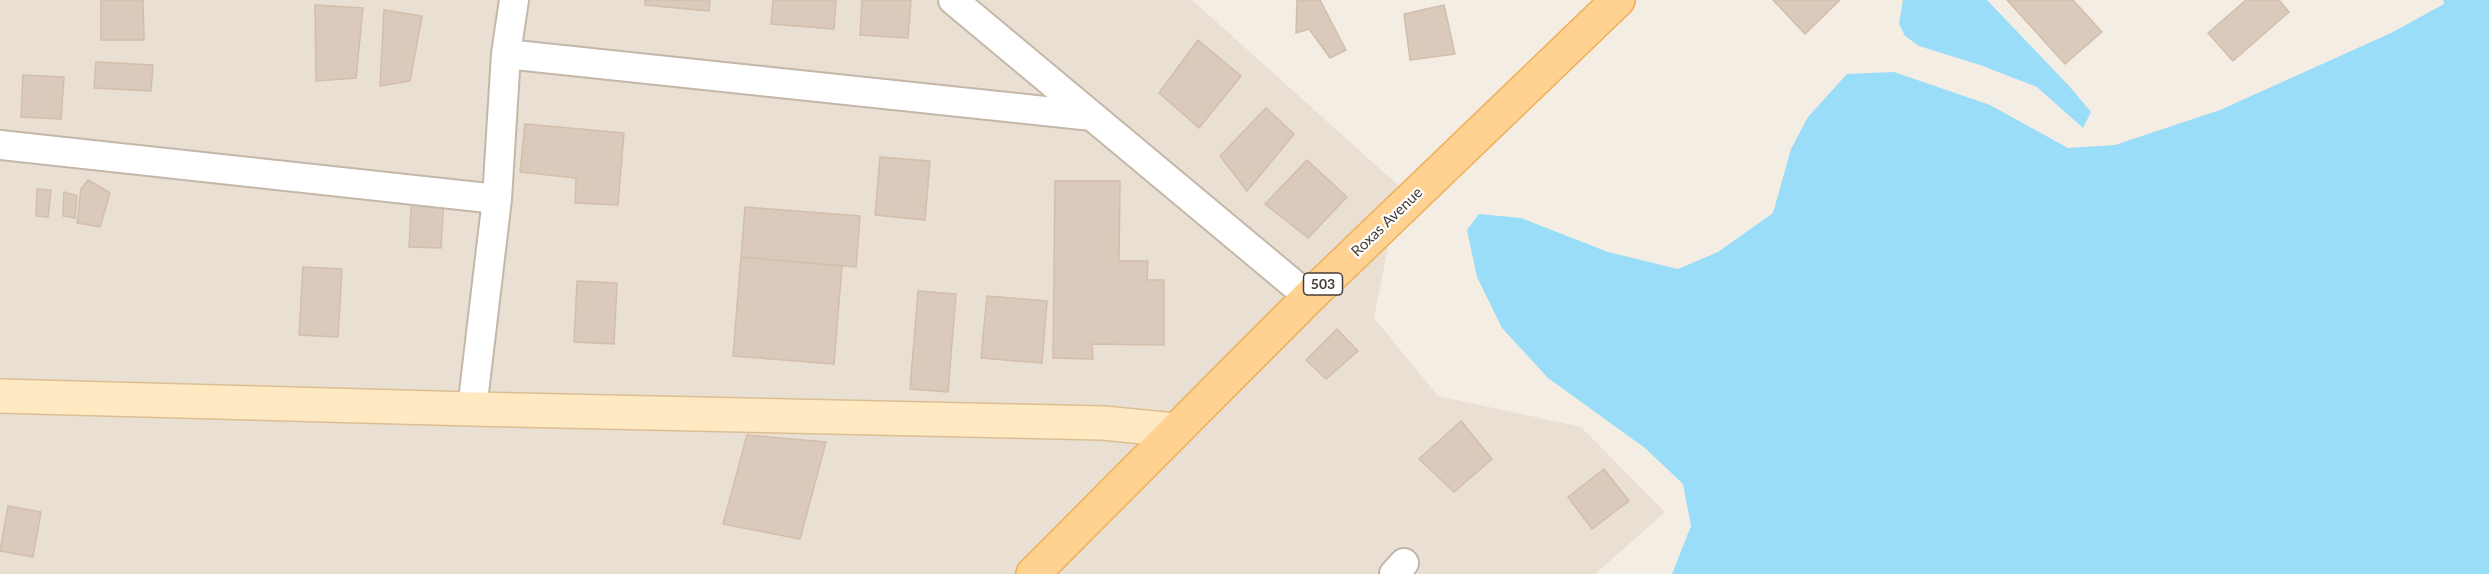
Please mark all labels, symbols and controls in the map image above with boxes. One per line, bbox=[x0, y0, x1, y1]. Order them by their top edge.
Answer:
street label: Roxas Avenue bbox=[1348, 184, 1426, 260]
road number: 503 bbox=[1304, 273, 1342, 295]

